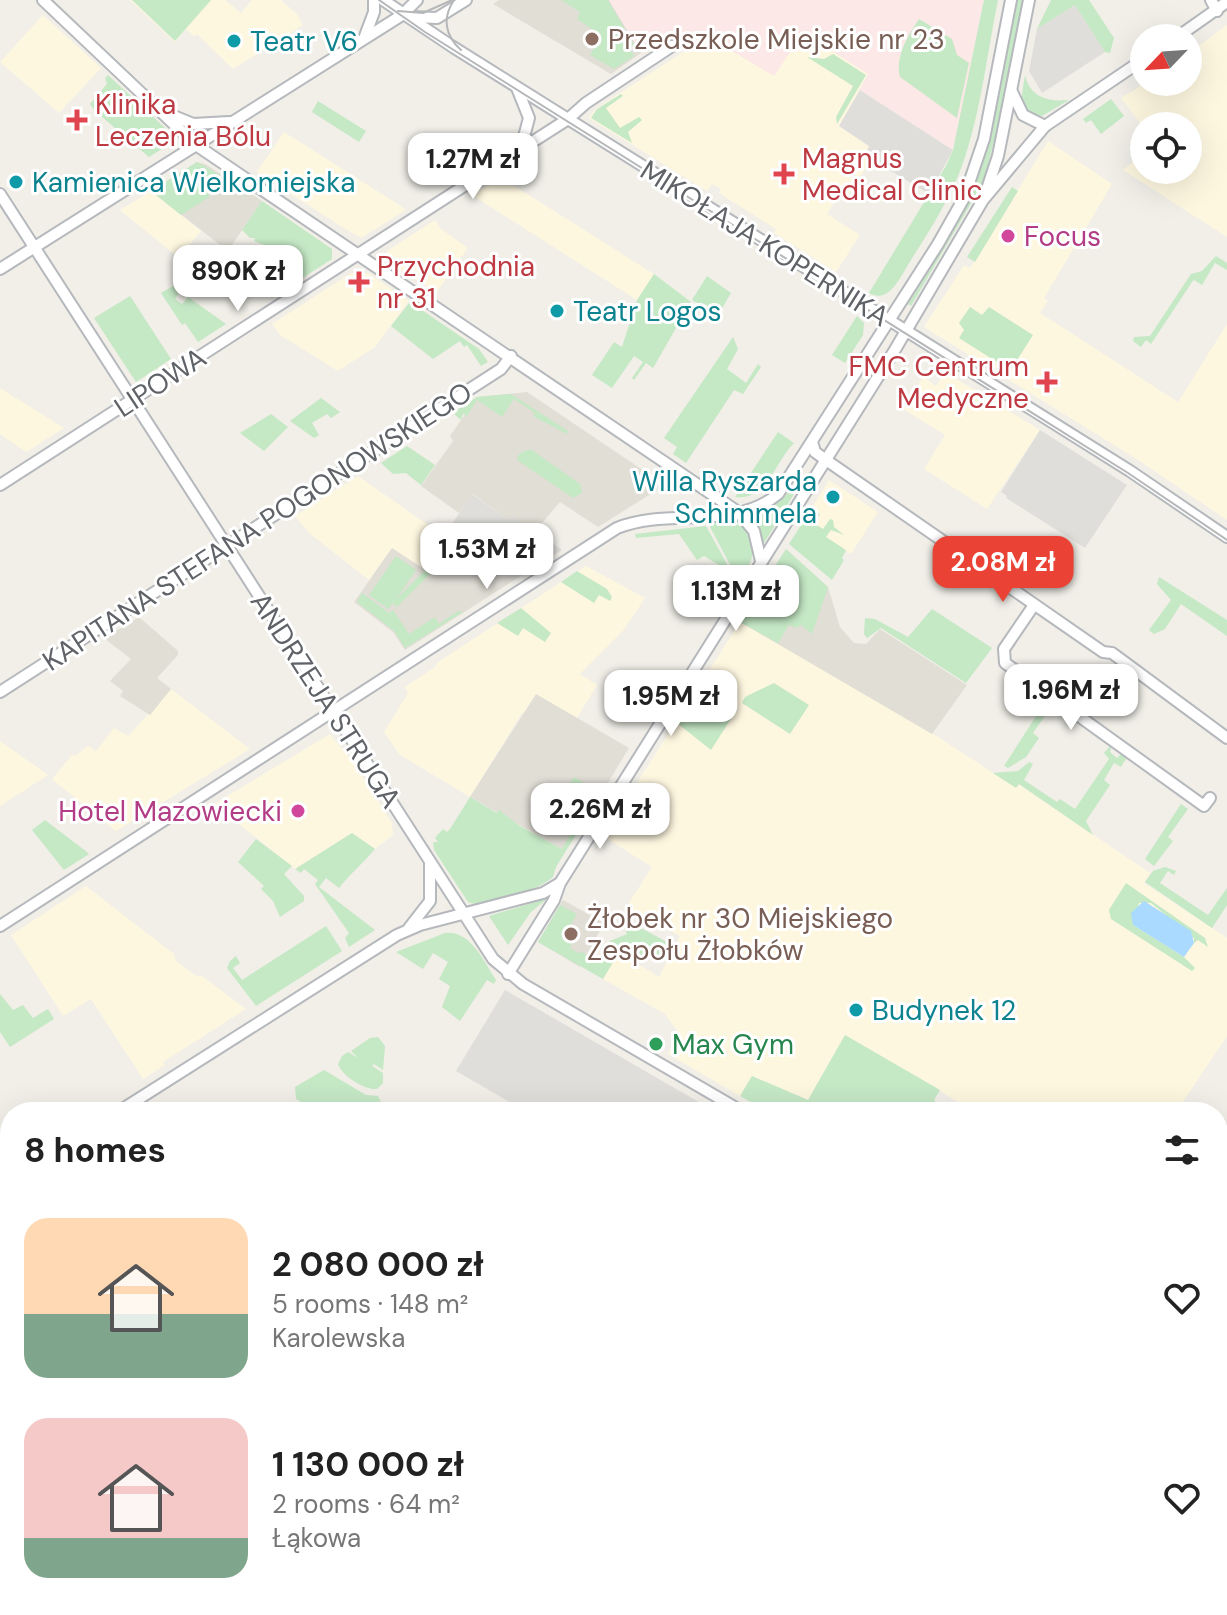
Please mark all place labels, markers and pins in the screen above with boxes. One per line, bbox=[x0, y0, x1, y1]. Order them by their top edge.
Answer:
place label: Przedszkole Miejskie nr 23 bbox=[608, 21, 945, 58]
place label: Teatr V6 bbox=[250, 23, 358, 60]
marker: Przedszkole Miejskie nr 23 bbox=[583, 30, 601, 48]
marker: Teatr V6 bbox=[225, 32, 243, 50]
place label: Klinika Leczenia Bólu bbox=[95, 86, 271, 155]
marker: Klinika Leczenia Bólu bbox=[66, 109, 88, 131]
pin: 1.27M zł bbox=[390, 133, 556, 201]
place label: Magnus Medical Clinic bbox=[802, 140, 983, 209]
marker: Magnus Medical Clinic bbox=[773, 163, 795, 185]
place label: Kamienica Wielkomiejska bbox=[32, 164, 355, 201]
marker: Kamienica Wielkomiejska bbox=[7, 173, 25, 191]
place label: Focus bbox=[1024, 218, 1101, 255]
marker: Focus bbox=[999, 227, 1017, 245]
pin: 890K zł bbox=[164, 245, 312, 313]
place label: Przychodnia nr 31 bbox=[377, 248, 535, 317]
marker: Przychodnia nr 31 bbox=[348, 271, 370, 293]
place label: Teatr Logos bbox=[573, 293, 722, 330]
marker: Teatr Logos bbox=[548, 302, 566, 320]
place label: FMC Centrum Medyczne bbox=[849, 348, 1029, 417]
marker: FMC Centrum Medyczne bbox=[1036, 371, 1058, 393]
place label: Willa Ryszarda Schimmela bbox=[632, 463, 817, 532]
marker: Willa Ryszarda Schimmela bbox=[824, 488, 842, 506]
pin: 1.53M zł bbox=[404, 523, 570, 591]
pin: 2.08M zł bbox=[920, 536, 1086, 604]
pin: 1.13M zł bbox=[653, 565, 819, 633]
pin: 1.96M zł bbox=[988, 664, 1154, 732]
pin: 1.95M zł bbox=[588, 670, 754, 738]
pin: 2.26M zł bbox=[517, 783, 683, 851]
place label: Hotel Mazowiecki bbox=[58, 793, 282, 830]
marker: Hotel Mazowiecki bbox=[289, 802, 307, 820]
place label: Żłobek nr 30 Miejskiego Zespołu Żłobków bbox=[587, 900, 893, 969]
marker: Żłobek nr 30 Miejskiego Zespołu Żłobków bbox=[562, 925, 580, 943]
place label: Budynek 12 bbox=[872, 992, 1016, 1029]
marker: Budynek 12 bbox=[847, 1001, 865, 1019]
place label: Max Gym bbox=[672, 1026, 794, 1063]
marker: Max Gym bbox=[647, 1035, 665, 1053]

